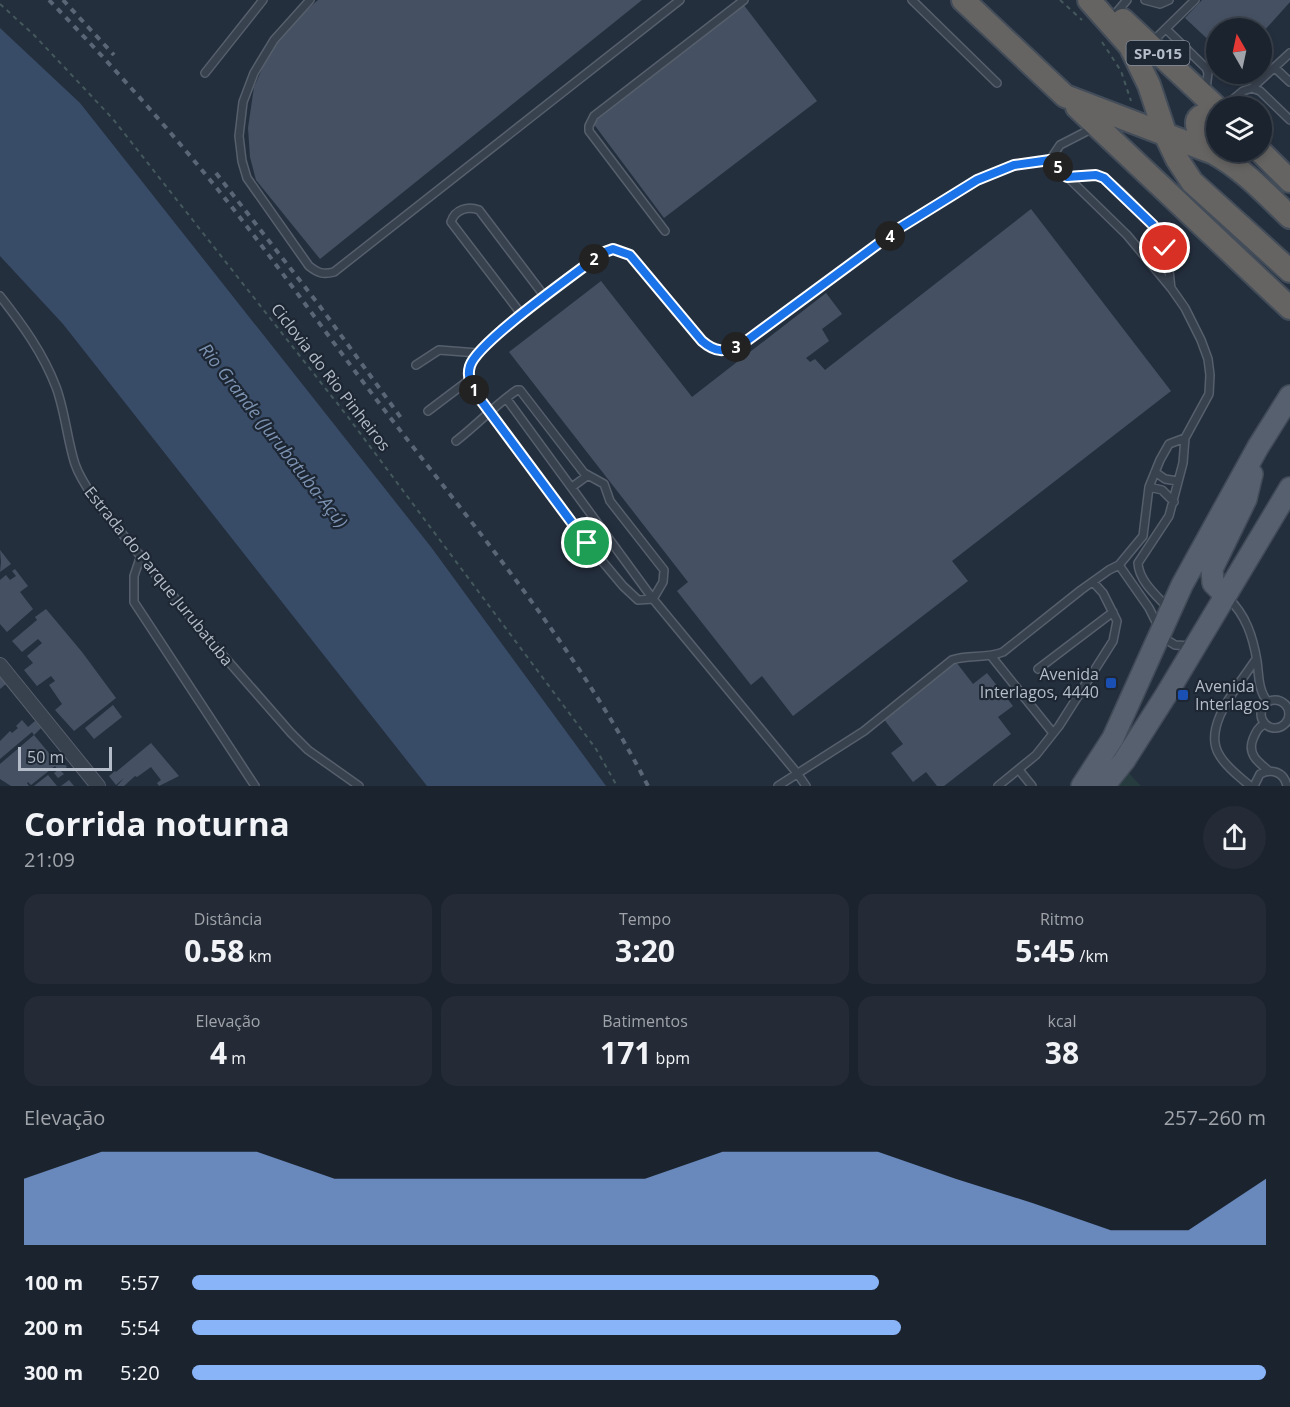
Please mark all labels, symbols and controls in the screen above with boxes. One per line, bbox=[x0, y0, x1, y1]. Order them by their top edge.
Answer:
north arrow bbox=[1206, 18, 1272, 84]
map controls bbox=[1206, 18, 1272, 162]
road number: SP-015 bbox=[1126, 41, 1190, 65]
button: layers bbox=[1206, 96, 1272, 162]
pin: 5 bbox=[1043, 152, 1073, 182]
text: 5 bbox=[1053, 156, 1063, 178]
pin: 4 bbox=[875, 221, 905, 251]
pin bbox=[1139, 222, 1190, 273]
text: 4 bbox=[885, 225, 895, 247]
icon: check bbox=[1148, 231, 1181, 264]
pin: 2 bbox=[579, 244, 609, 274]
text: 2 bbox=[589, 248, 599, 270]
street label: Ciclovia do Rio Pinheiros bbox=[266, 299, 396, 455]
pin: 3 bbox=[721, 332, 751, 362]
text: 3 bbox=[731, 336, 741, 358]
water label: Rio Grande (Jurubatuba-Açú) bbox=[194, 338, 354, 532]
pin: 1 bbox=[459, 375, 489, 405]
text: 1 bbox=[469, 379, 479, 401]
street label: Estrada do Parque Jurubatuba bbox=[80, 482, 238, 670]
pin bbox=[561, 517, 612, 568]
icon: arrive bbox=[570, 526, 603, 559]
place label: Avenida Interlagos, 4440 bbox=[980, 663, 1099, 703]
place label: Avenida Interlagos bbox=[1195, 675, 1269, 715]
marker: Avenida Interlagos, 4440 bbox=[1104, 676, 1118, 690]
marker: Avenida Interlagos bbox=[1176, 688, 1190, 702]
scale bar bbox=[18, 744, 112, 772]
text: 50 m bbox=[27, 746, 64, 768]
text: Corrida noturna bbox=[24, 801, 290, 846]
button: share bbox=[1203, 806, 1266, 869]
text: 21:09 bbox=[24, 846, 75, 873]
text: Distância bbox=[194, 908, 262, 930]
text: Tempo bbox=[619, 908, 671, 930]
text: Ritmo bbox=[1040, 908, 1084, 930]
text: 0.58 bbox=[184, 930, 244, 971]
text: 3:20 bbox=[615, 930, 675, 971]
text: 5:45 bbox=[1015, 930, 1075, 971]
text: km bbox=[244, 945, 272, 967]
text: /km bbox=[1075, 945, 1109, 967]
text: Elevação bbox=[196, 1010, 260, 1032]
text: Batimentos bbox=[602, 1010, 688, 1032]
text: kcal bbox=[1048, 1010, 1077, 1032]
text: 4 bbox=[210, 1032, 227, 1073]
text: 171 bbox=[600, 1032, 651, 1073]
text: 38 bbox=[1045, 1032, 1079, 1073]
text: m bbox=[227, 1047, 246, 1069]
text: bpm bbox=[651, 1047, 690, 1069]
text: Elevação bbox=[24, 1104, 105, 1131]
text: 257–260 m bbox=[1164, 1104, 1266, 1131]
text: 100 m bbox=[24, 1269, 83, 1296]
text: 5:57 bbox=[120, 1269, 160, 1296]
text: 200 m bbox=[24, 1314, 83, 1341]
text: 5:54 bbox=[120, 1314, 160, 1341]
text: 300 m bbox=[24, 1359, 83, 1386]
text: 5:20 bbox=[120, 1359, 160, 1386]

